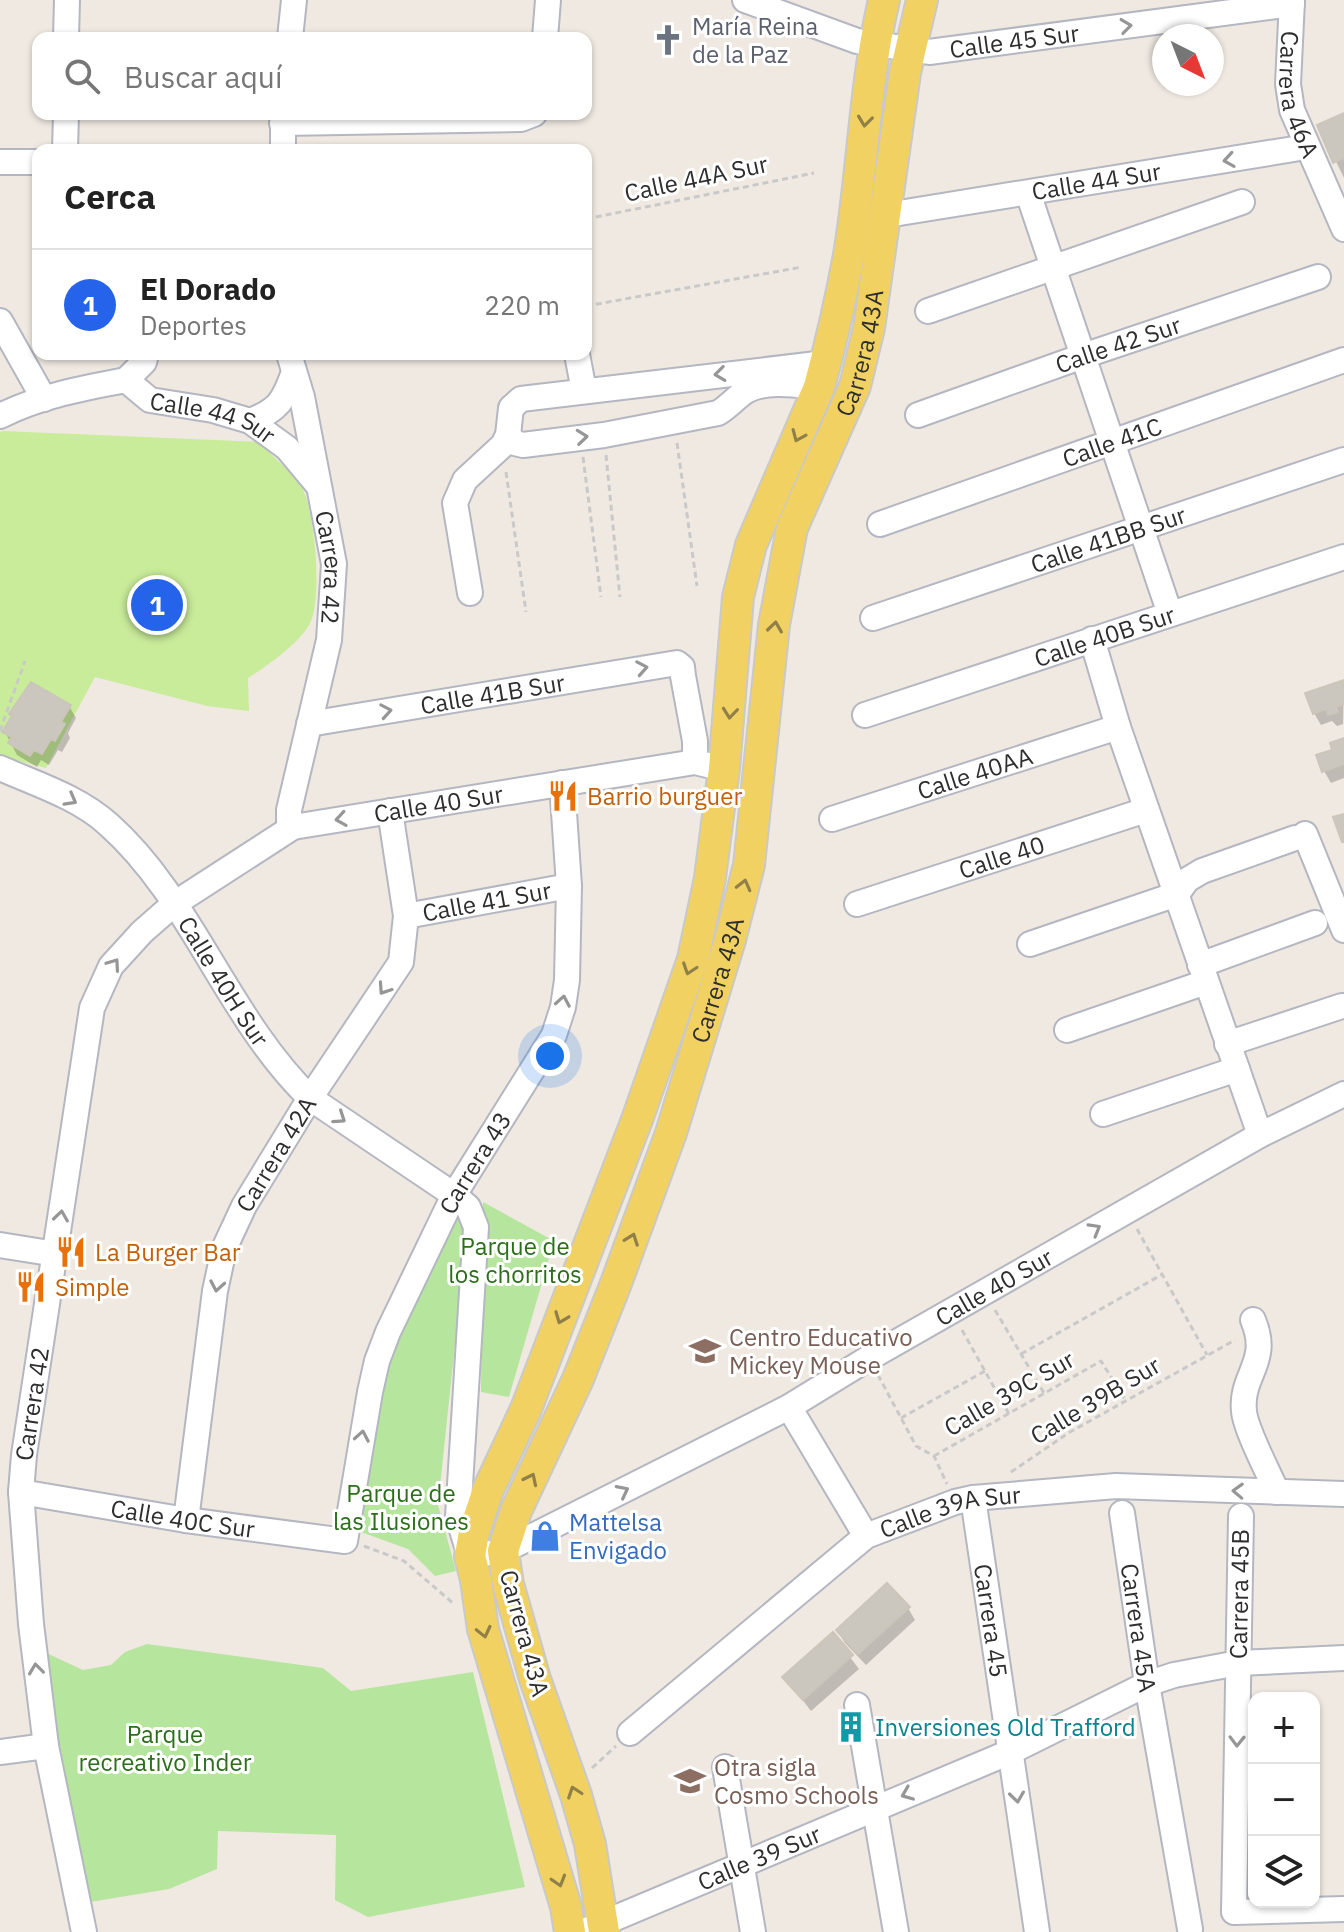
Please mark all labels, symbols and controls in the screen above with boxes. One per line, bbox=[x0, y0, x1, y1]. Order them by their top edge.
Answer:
place label: María Reina de la Paz bbox=[692, 10, 818, 70]
street label: Calle 45 Sur bbox=[947, 16, 1081, 65]
one-way arrow bbox=[1119, 18, 1132, 35]
church icon: María Reina de la Paz bbox=[651, 23, 685, 57]
north arrow bbox=[1152, 24, 1224, 96]
street label: Carrera 46A bbox=[1272, 30, 1327, 163]
search box bbox=[32, 32, 592, 120]
icon: search bbox=[60, 54, 104, 98]
text: Buscar aquí bbox=[124, 57, 282, 96]
one-way arrow bbox=[857, 114, 874, 128]
street label: Calle 44A Sur bbox=[621, 147, 771, 209]
one-way arrow bbox=[1223, 150, 1236, 167]
street label: Calle 44 Sur bbox=[1029, 155, 1163, 207]
text: Cerca bbox=[64, 174, 156, 218]
text: El Dorado bbox=[140, 269, 276, 308]
text: 1 bbox=[82, 288, 98, 322]
text: 220 m bbox=[484, 288, 560, 322]
street label: Carrera 43A bbox=[828, 288, 890, 421]
text: Deportes bbox=[140, 308, 247, 342]
street label: Calle 42 Sur bbox=[1051, 308, 1185, 381]
one-way arrow bbox=[713, 366, 726, 383]
street label: Calle 44 Sur bbox=[148, 384, 282, 451]
street label: Calle 41C bbox=[1058, 410, 1166, 474]
one-way arrow bbox=[576, 429, 589, 446]
one-way arrow bbox=[791, 429, 808, 443]
street label: Calle 41BB Sur bbox=[1026, 498, 1190, 580]
street label: Carrera 42 bbox=[308, 508, 351, 625]
pin: 1 bbox=[131, 575, 183, 635]
street label: Calle 40B Sur bbox=[1030, 598, 1179, 674]
one-way arrow bbox=[766, 620, 783, 634]
one-way arrow bbox=[635, 660, 649, 677]
street label: Calle 41B Sur bbox=[418, 666, 567, 721]
one-way arrow bbox=[379, 704, 393, 721]
one-way arrow bbox=[721, 707, 738, 720]
street label: Calle 40AA bbox=[913, 740, 1037, 807]
street label: Calle 40 Sur bbox=[371, 777, 505, 830]
restaurant icon: Barrio burguer bbox=[546, 779, 580, 813]
place label: Barrio burguer bbox=[587, 780, 742, 812]
one-way arrow bbox=[62, 790, 77, 806]
one-way arrow bbox=[334, 809, 348, 826]
street label: Calle 40 bbox=[955, 828, 1049, 886]
street label: Calle 41 Sur bbox=[420, 874, 554, 929]
one-way arrow bbox=[735, 878, 752, 892]
street label: Calle 40H Sur bbox=[171, 910, 276, 1053]
street label: Carrera 43A bbox=[683, 914, 751, 1047]
one-way arrow bbox=[104, 959, 119, 973]
one-way arrow bbox=[683, 961, 699, 975]
one-way arrow bbox=[379, 981, 394, 995]
one-way arrow bbox=[554, 994, 571, 1007]
your location bbox=[530, 1036, 570, 1076]
street label: Carrera 42A bbox=[228, 1090, 323, 1218]
street label: Carrera 43 bbox=[431, 1105, 518, 1219]
one-way arrow bbox=[332, 1108, 346, 1123]
one-way arrow bbox=[52, 1209, 69, 1223]
one-way arrow bbox=[1086, 1223, 1101, 1239]
park label: Parque de los chorritos bbox=[448, 1230, 582, 1290]
one-way arrow bbox=[623, 1233, 639, 1247]
restaurant icon: La Burger Bar bbox=[54, 1235, 88, 1269]
place label: La Burger Bar bbox=[95, 1236, 241, 1268]
street label: Calle 40 Sur bbox=[929, 1240, 1059, 1333]
restaurant icon: Simple bbox=[14, 1270, 48, 1304]
place label: Simple bbox=[55, 1271, 130, 1303]
one-way arrow bbox=[209, 1280, 226, 1293]
one-way arrow bbox=[554, 1310, 571, 1324]
place label: Centro Educativo Mickey Mouse bbox=[729, 1321, 913, 1381]
school or university icon: Centro Educativo Mickey Mouse bbox=[688, 1334, 722, 1368]
street label: Calle 39C Sur bbox=[938, 1343, 1080, 1443]
street label: Carrera 42 bbox=[7, 1345, 56, 1463]
street label: Calle 39B Sur bbox=[1024, 1349, 1166, 1451]
one-way arrow bbox=[352, 1429, 369, 1443]
one-way arrow bbox=[522, 1472, 537, 1487]
park label: Parque de las Ilusiones bbox=[333, 1477, 469, 1537]
street label: Calle 39A Sur bbox=[875, 1478, 1022, 1545]
one-way arrow bbox=[1231, 1482, 1244, 1499]
one-way arrow bbox=[614, 1485, 629, 1500]
street label: Calle 40C Sur bbox=[108, 1492, 257, 1545]
place label: Mattelsa Envigado bbox=[569, 1506, 667, 1566]
shop icon: Mattelsa Envigado bbox=[528, 1519, 562, 1553]
street label: Carrera 45B bbox=[1222, 1529, 1256, 1659]
street label: Carrera 45A bbox=[1114, 1561, 1164, 1695]
street label: Carrera 45 bbox=[967, 1562, 1015, 1680]
street label: Carrera 43A bbox=[493, 1566, 557, 1700]
one-way arrow bbox=[475, 1625, 492, 1638]
one-way arrow bbox=[28, 1662, 45, 1675]
map controls bbox=[1248, 1692, 1320, 1908]
button: + bbox=[1248, 1692, 1320, 1764]
building icon: Inversiones Old Trafford bbox=[834, 1710, 868, 1744]
place label: Inversiones Old Trafford bbox=[875, 1711, 1136, 1743]
park label: Parque recreativo Inder bbox=[79, 1718, 252, 1778]
one-way arrow bbox=[1228, 1735, 1245, 1748]
place label: Otra sigla Cosmo Schools bbox=[714, 1751, 879, 1811]
school or university icon: Otra sigla Cosmo Schools bbox=[673, 1764, 707, 1798]
button: − bbox=[1248, 1764, 1320, 1836]
one-way arrow bbox=[568, 1785, 584, 1799]
one-way arrow bbox=[901, 1785, 915, 1801]
one-way arrow bbox=[1008, 1790, 1025, 1803]
street label: Calle 39 Sur bbox=[693, 1817, 825, 1898]
button: layers bbox=[1248, 1836, 1320, 1908]
one-way arrow bbox=[549, 1873, 565, 1887]

